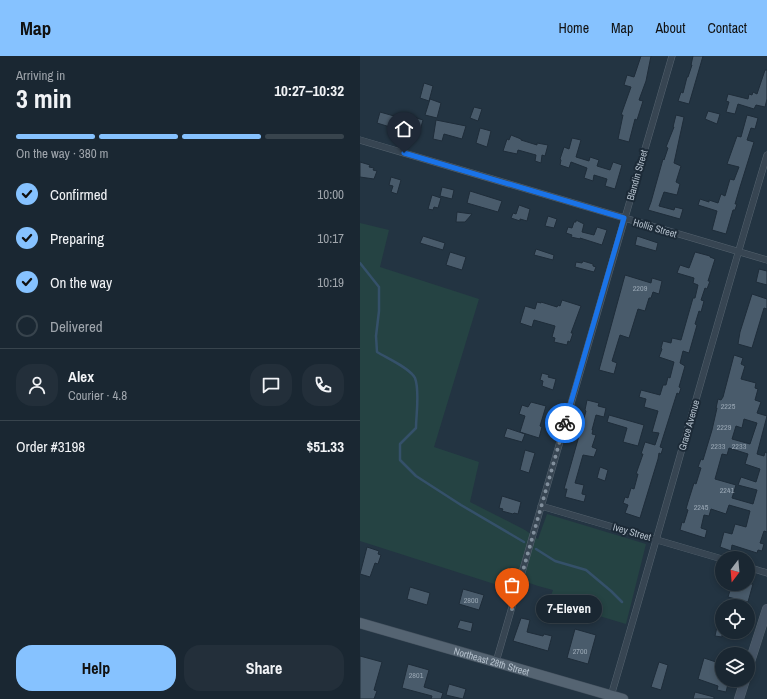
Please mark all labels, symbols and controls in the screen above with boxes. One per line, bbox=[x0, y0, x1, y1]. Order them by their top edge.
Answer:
text: Map bbox=[20, 15, 51, 41]
text: Home bbox=[558, 19, 589, 37]
text: Map bbox=[611, 19, 633, 37]
text: About bbox=[655, 19, 685, 37]
text: Contact bbox=[707, 19, 747, 37]
text: Arriving in bbox=[16, 67, 65, 84]
text: 10:27–10:32 bbox=[274, 80, 344, 101]
text: 3 min bbox=[16, 81, 72, 116]
pin bbox=[387, 112, 421, 153]
icon: home bbox=[393, 118, 415, 140]
text: On the way · 380 m bbox=[16, 145, 108, 162]
street label: Blandin Street bbox=[624, 148, 651, 202]
icon: check bbox=[16, 183, 38, 205]
text: Confirmed bbox=[50, 184, 107, 205]
text: 10:00 bbox=[317, 186, 344, 203]
street label: Hollis Street bbox=[632, 216, 679, 241]
icon: check bbox=[16, 227, 38, 249]
text: Preparing bbox=[50, 228, 104, 249]
text: 10:17 bbox=[317, 230, 344, 247]
icon: check bbox=[16, 271, 38, 293]
text: On the way bbox=[50, 272, 112, 293]
text: 10:19 bbox=[317, 274, 344, 291]
house number: 2209 bbox=[633, 283, 648, 293]
text: Delivered bbox=[50, 316, 103, 337]
button: person bbox=[16, 364, 58, 406]
button: chat bbox=[250, 364, 292, 406]
button: phone bbox=[302, 364, 344, 406]
text: Alex bbox=[68, 366, 94, 387]
text: Courier · 4.8 bbox=[68, 387, 127, 404]
street label: Grace Avenue bbox=[676, 398, 703, 452]
house number: 2225 bbox=[721, 401, 736, 411]
courier bbox=[545, 403, 585, 443]
icon: bike bbox=[554, 412, 576, 434]
house number: 2229 bbox=[717, 422, 732, 432]
text: Order #3198 bbox=[16, 436, 85, 457]
text: $51.33 bbox=[306, 436, 344, 457]
house number: 2233 bbox=[711, 441, 726, 451]
house number: 2233 bbox=[732, 441, 747, 451]
house number: 2241 bbox=[720, 485, 735, 495]
house number: 2245 bbox=[694, 502, 709, 512]
street label: Ivey Street bbox=[611, 520, 653, 544]
north arrow bbox=[715, 551, 755, 591]
map controls bbox=[715, 551, 755, 687]
pin bbox=[495, 568, 529, 609]
icon: bag bbox=[501, 574, 523, 596]
house number: 2800 bbox=[464, 595, 479, 605]
callout: 7-Eleven bbox=[536, 595, 602, 623]
button: locate bbox=[715, 599, 755, 639]
text: 7-Eleven bbox=[547, 600, 591, 617]
street label: Northeast 28th Street bbox=[452, 644, 532, 678]
button: Help bbox=[16, 645, 176, 691]
button: Share bbox=[184, 645, 344, 691]
house number: 2700 bbox=[573, 646, 588, 656]
button: layers bbox=[715, 647, 755, 687]
house number: 2801 bbox=[409, 670, 424, 680]

